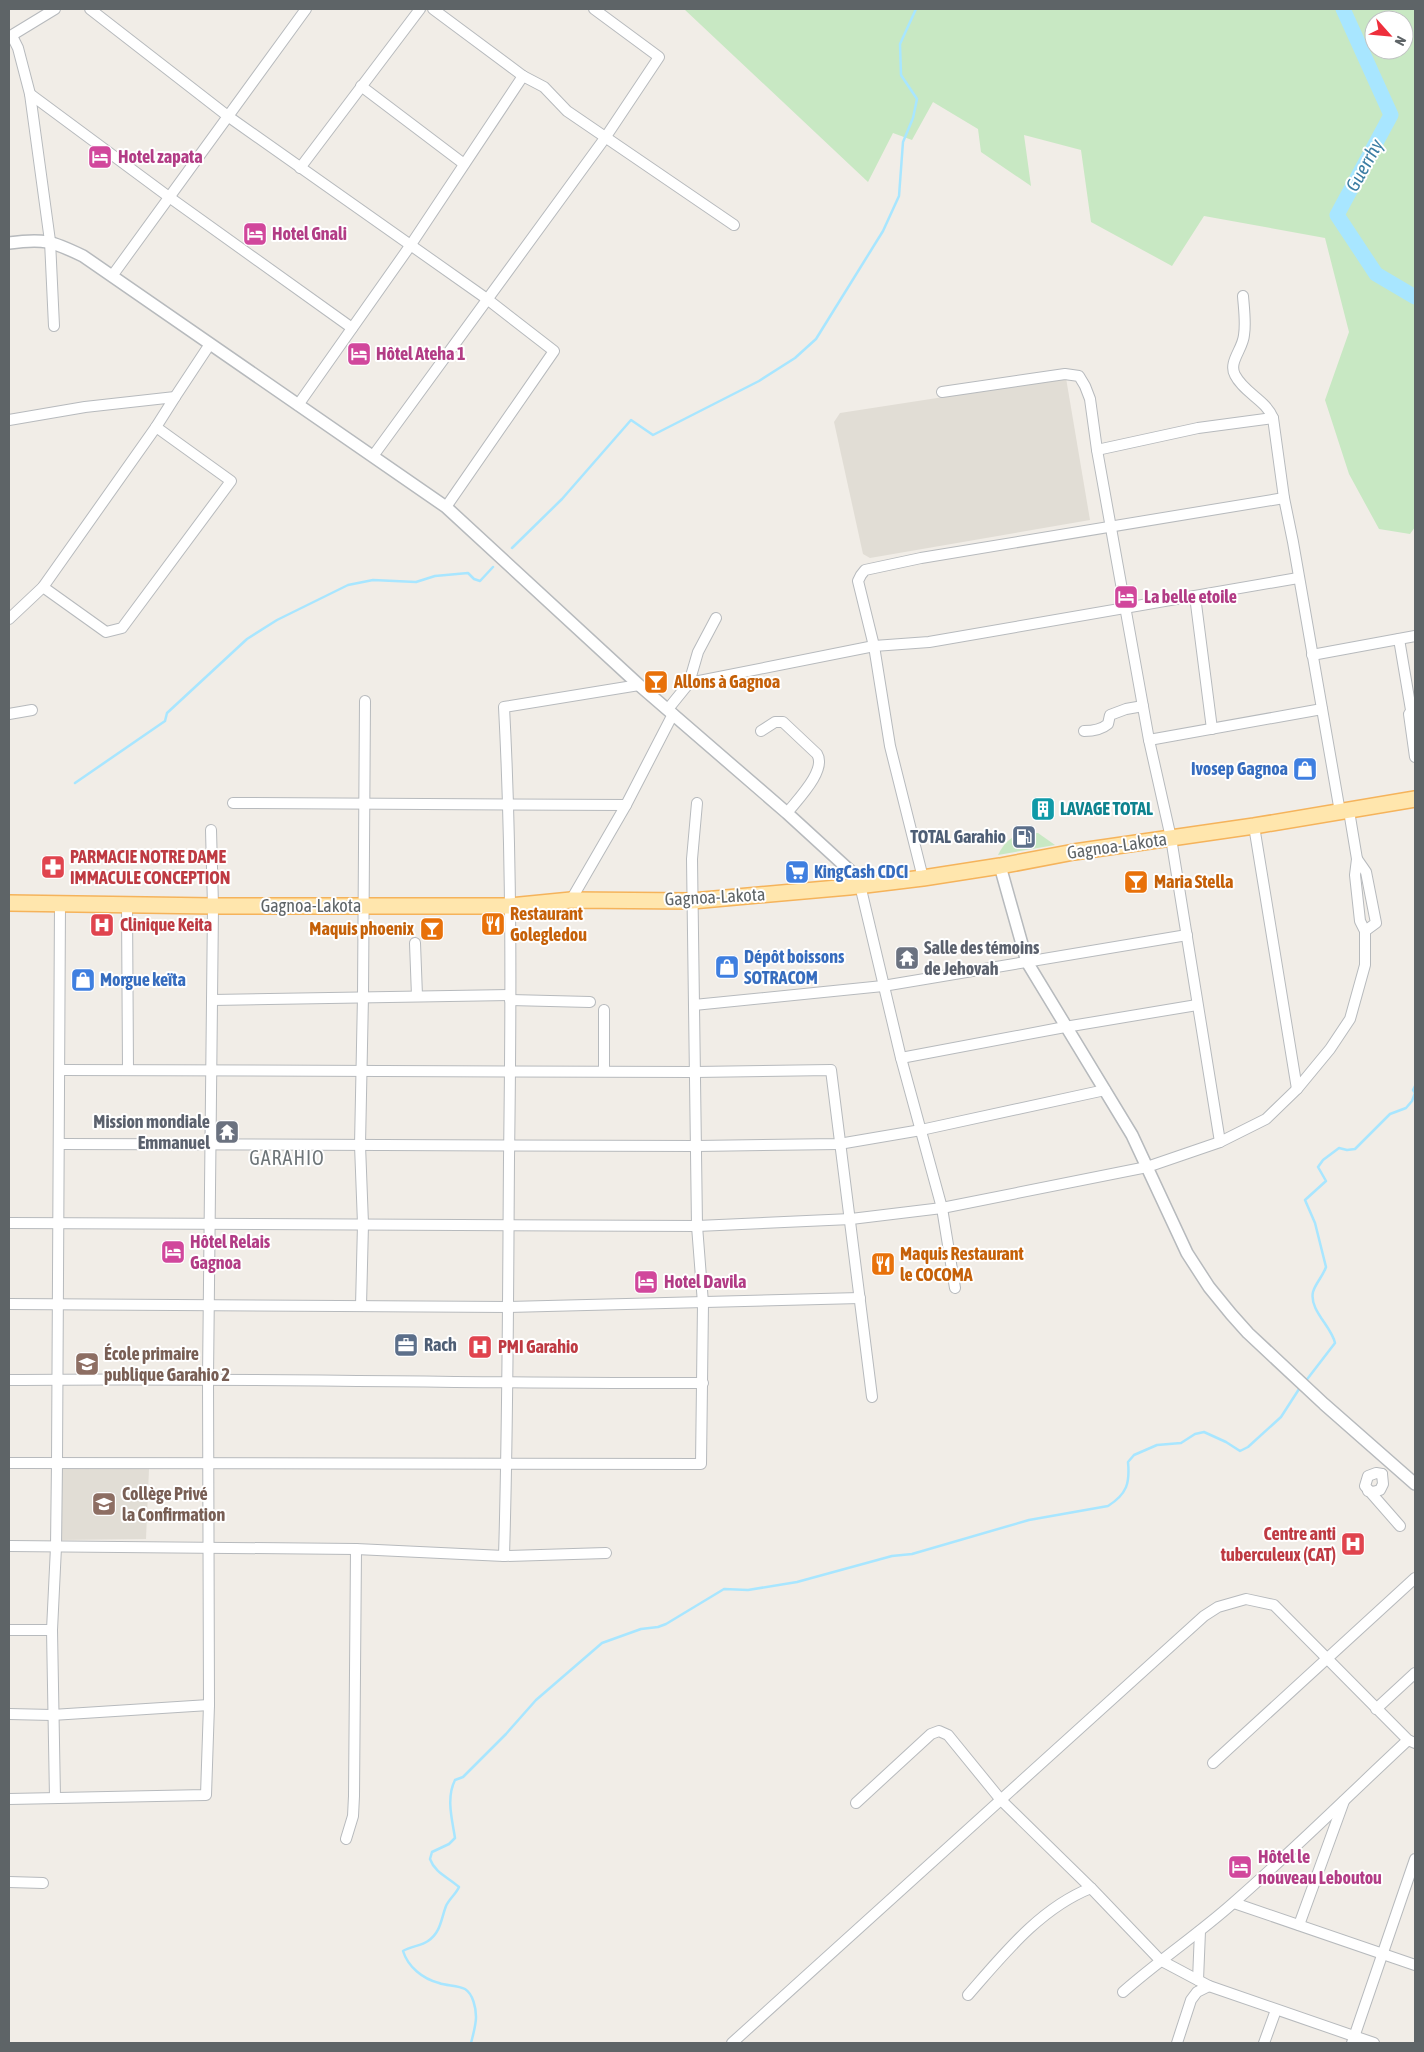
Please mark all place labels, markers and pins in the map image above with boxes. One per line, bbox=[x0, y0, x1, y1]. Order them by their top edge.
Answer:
hotel icon: Hotel zapata bbox=[87, 144, 113, 170]
place label: Hotel zapata bbox=[118, 146, 203, 167]
hotel icon: Hotel Gnali bbox=[242, 221, 268, 247]
place label: Hotel Gnali bbox=[272, 223, 347, 244]
hotel icon: Hôtel Ateha 1 bbox=[346, 341, 372, 367]
place label: Hôtel Ateha 1 bbox=[376, 343, 465, 364]
hotel icon: La belle etoile bbox=[1113, 584, 1139, 610]
place label: La belle etoile bbox=[1144, 586, 1237, 607]
bar icon: Allons à Gagnoa bbox=[643, 669, 669, 695]
place label: Allons à Gagnoa bbox=[673, 671, 780, 692]
shop icon: Ivosep Gagnoa bbox=[1292, 756, 1318, 782]
place label: Ivosep Gagnoa bbox=[1191, 758, 1288, 779]
building icon: LAVAGE TOTAL bbox=[1030, 796, 1056, 822]
place label: LAVAGE TOTAL bbox=[1060, 798, 1153, 819]
fuel station icon: TOTAL Garahio bbox=[1011, 824, 1037, 850]
place label: TOTAL Garahio bbox=[910, 826, 1006, 847]
place label: PARMACIE NOTRE DAME IMMACULE CONCEPTION bbox=[70, 846, 230, 888]
pharmacy icon: PARMACIE NOTRE DAME IMMACULE CONCEPTION bbox=[40, 854, 66, 880]
supermarket icon: KingCash CDCI bbox=[784, 859, 810, 885]
place label: KingCash CDCI bbox=[814, 861, 908, 882]
bar icon: Maria Stella bbox=[1123, 869, 1149, 895]
place label: Maria Stella bbox=[1154, 871, 1233, 892]
place label: Restaurant Golegledou bbox=[510, 903, 587, 945]
restaurant icon: Restaurant Golegledou bbox=[480, 911, 506, 937]
hospital icon: Clinique Keita bbox=[89, 912, 115, 938]
place label: Clinique Keita bbox=[120, 914, 212, 935]
bar icon: Maquis phoenix bbox=[419, 916, 445, 942]
place label: Maquis phoenix bbox=[309, 918, 415, 939]
place label: Salle des témoins de Jehovah bbox=[924, 937, 1040, 979]
temple icon: Salle des témoins de Jehovah bbox=[894, 945, 920, 971]
place label: Dépôt boissons SOTRACOM bbox=[744, 946, 845, 988]
shop icon: Dépôt boissons SOTRACOM bbox=[714, 954, 740, 980]
shop icon: Morgue keïta bbox=[70, 967, 96, 993]
place label: Morgue keïta bbox=[100, 969, 186, 990]
place label: Mission mondiale Emmanuel bbox=[93, 1111, 210, 1153]
temple icon: Mission mondiale Emmanuel bbox=[214, 1119, 240, 1145]
place label: Hôtel Relais Gagnoa bbox=[190, 1231, 271, 1273]
hotel icon: Hôtel Relais Gagnoa bbox=[160, 1239, 186, 1265]
place label: Maquis Restaurant le COCOMA bbox=[900, 1243, 1024, 1285]
restaurant icon: Maquis Restaurant le COCOMA bbox=[870, 1251, 896, 1277]
hotel icon: Hotel Davila bbox=[633, 1269, 659, 1295]
place label: Hotel Davila bbox=[664, 1271, 746, 1292]
office icon: Rach bbox=[393, 1332, 419, 1358]
place label: Rach bbox=[424, 1334, 457, 1355]
hospital icon: PMI Garahio bbox=[467, 1334, 493, 1360]
place label: PMI Garahio bbox=[498, 1336, 579, 1357]
place label: École primaire publique Garahio 2 bbox=[104, 1343, 230, 1385]
school or university icon: École primaire publique Garahio 2 bbox=[74, 1351, 100, 1377]
place label: Collège Privé la Confirmation bbox=[122, 1483, 225, 1525]
school or university icon: Collège Privé la Confirmation bbox=[91, 1491, 117, 1517]
place label: Centre anti tuberculeux (CAT) bbox=[1220, 1523, 1336, 1565]
hospital icon: Centre anti tuberculeux (CAT) bbox=[1340, 1531, 1366, 1557]
place label: Hôtel le nouveau Leboutou bbox=[1258, 1846, 1382, 1888]
hotel icon: Hôtel le nouveau Leboutou bbox=[1227, 1854, 1253, 1880]

